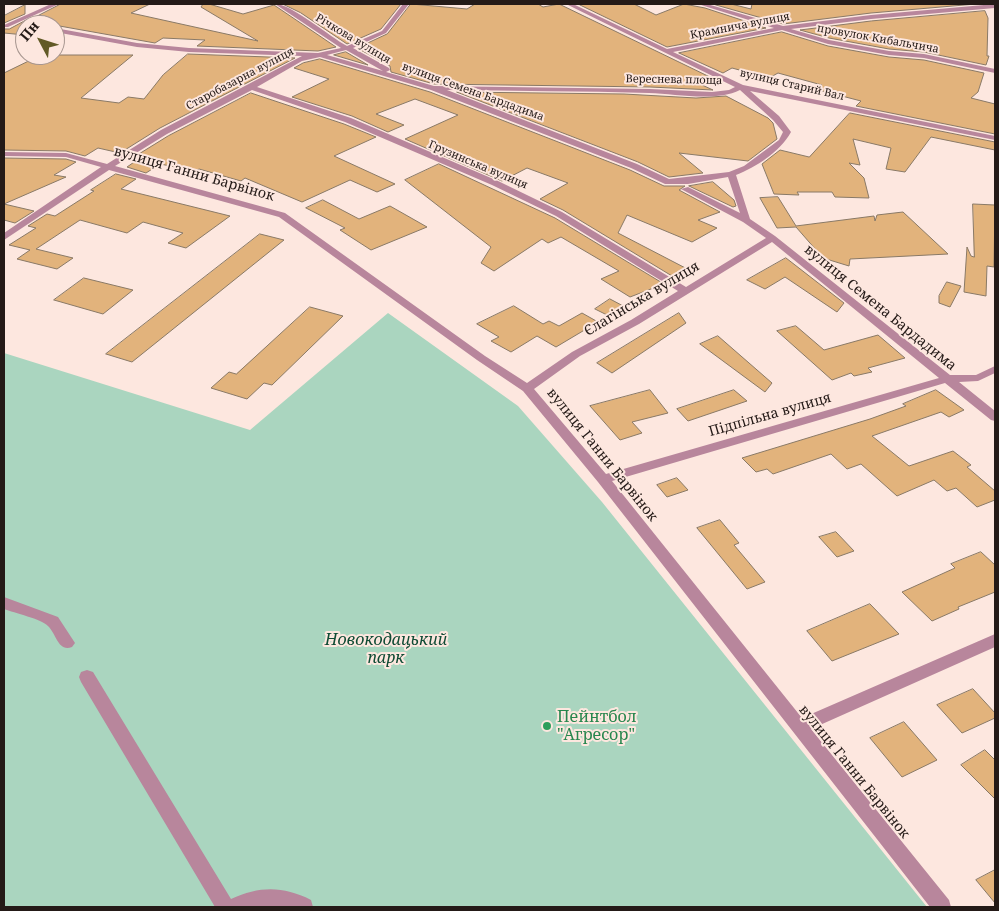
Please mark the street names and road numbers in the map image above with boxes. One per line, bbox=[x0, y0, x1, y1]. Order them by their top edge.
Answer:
street label: Крамнича вулиця bbox=[689, 10, 791, 42]
street label: Річкова вулиця bbox=[313, 11, 393, 67]
street label: провулок Кибальчича bbox=[816, 22, 940, 56]
street label: Старобазарна вулиця bbox=[184, 45, 296, 113]
street label: вулиця Семена Бардадима bbox=[400, 60, 546, 124]
street label: вулиця Старий Вал bbox=[739, 67, 845, 103]
street label: Вереснева площа bbox=[625, 73, 723, 87]
street label: Грузинська вулиця bbox=[426, 138, 530, 192]
street label: вулиця Ганни Барвінок bbox=[112, 143, 276, 205]
street label: вулиця Семена Бардадима bbox=[801, 241, 959, 375]
street label: Єлагінська вулиця bbox=[581, 258, 703, 340]
street label: вулиця Ганни Барвінок bbox=[543, 385, 661, 525]
street label: Підпільна вулиця bbox=[707, 389, 833, 441]
street label: вулиця Ганни Барвінок bbox=[795, 702, 913, 842]

